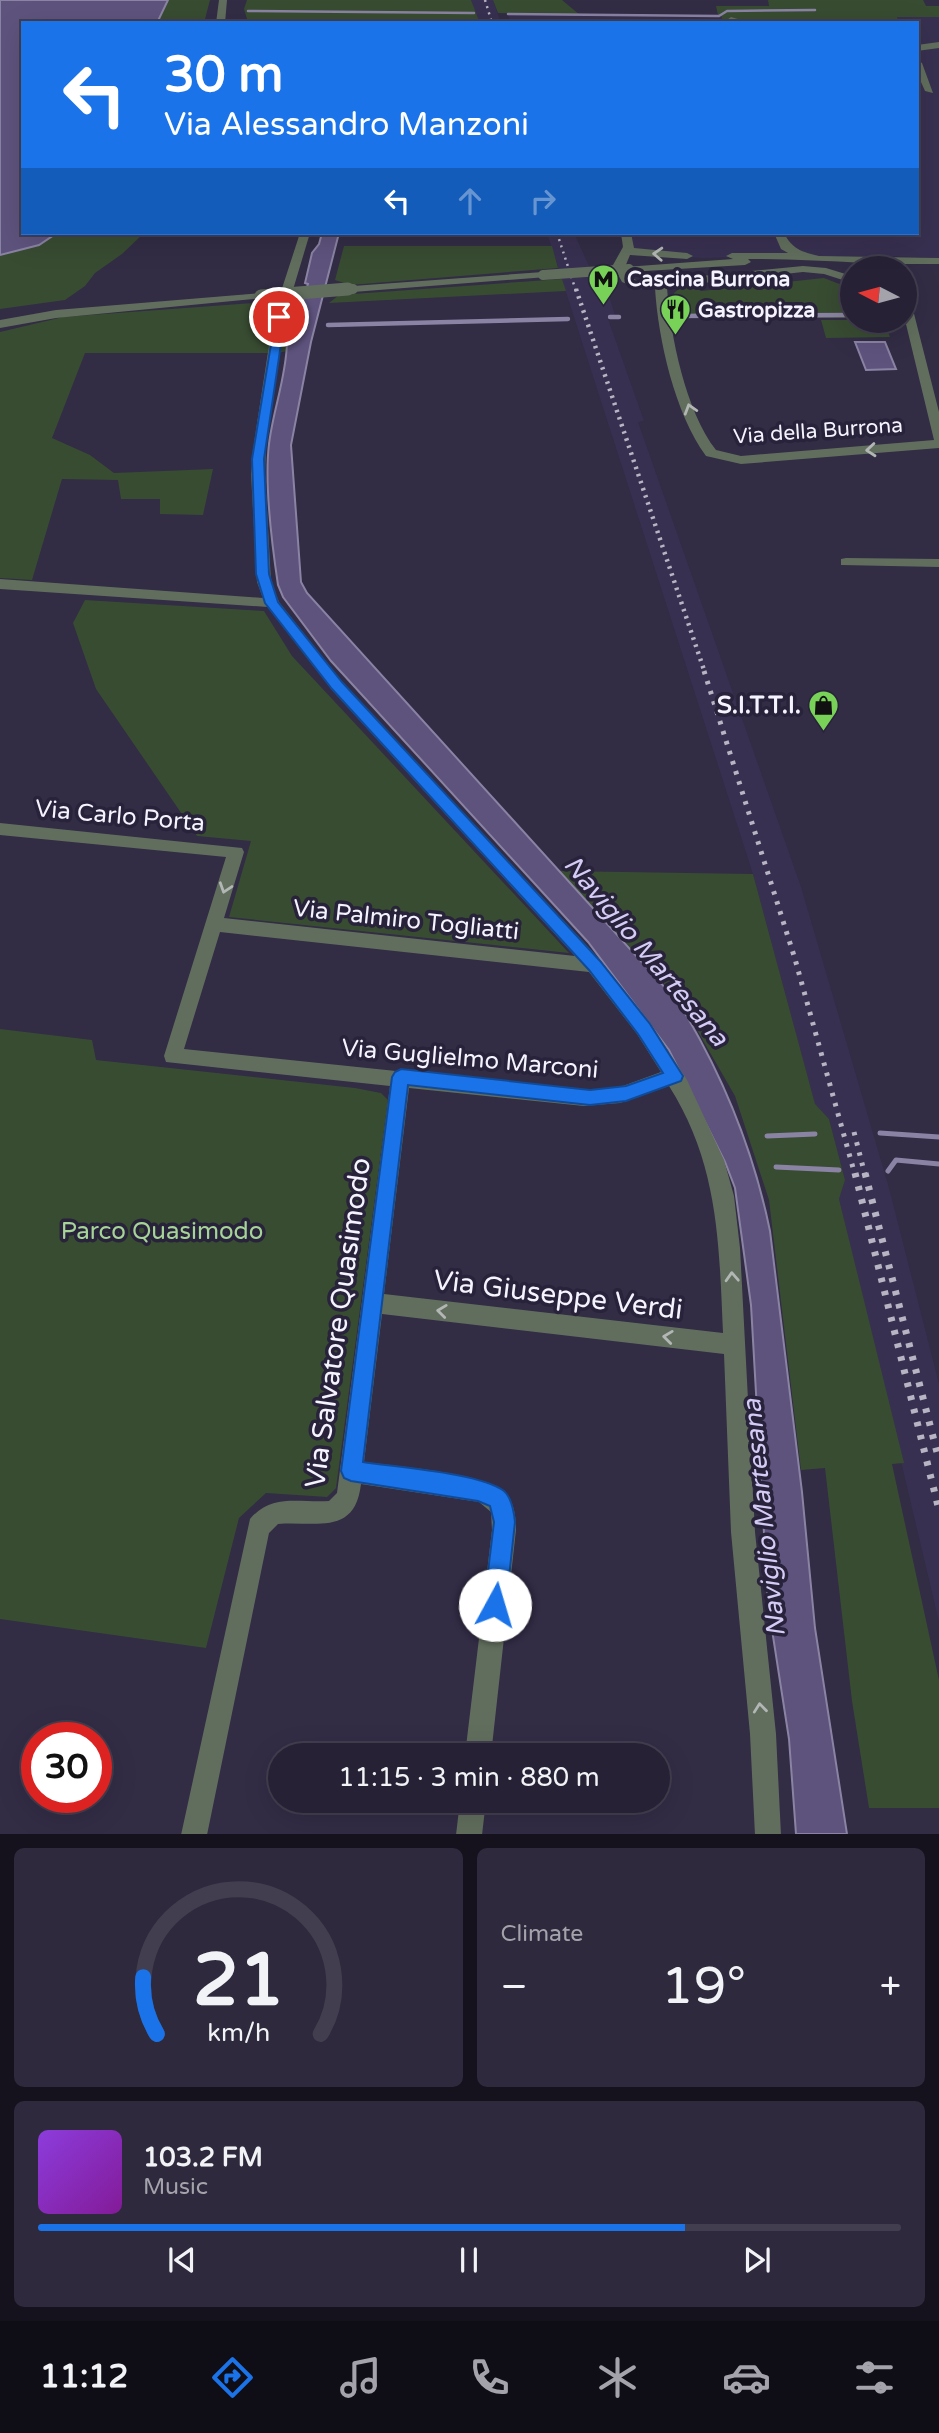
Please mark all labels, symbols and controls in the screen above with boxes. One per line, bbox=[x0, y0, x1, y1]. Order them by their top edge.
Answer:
text: 30 m bbox=[164, 46, 283, 105]
icon: left bbox=[49, 49, 140, 140]
text: Via Alessandro Manzoni bbox=[164, 106, 529, 144]
icon: left bbox=[378, 182, 416, 220]
icon: ahead bbox=[451, 182, 489, 220]
icon: right bbox=[524, 182, 562, 220]
one-way arrow bbox=[653, 247, 664, 262]
north arrow bbox=[840, 256, 917, 332]
map controls bbox=[840, 256, 917, 333]
metro station icon: Cascina Burrona bbox=[587, 262, 621, 306]
place label: Cascina Burrona bbox=[627, 267, 790, 292]
pin bbox=[249, 287, 309, 347]
restaurant icon: Gastropizza bbox=[658, 293, 692, 337]
icon: arrive bbox=[260, 298, 298, 336]
place label: Gastropizza bbox=[698, 298, 815, 323]
one-way arrow bbox=[683, 403, 698, 415]
street label: Via della Burrona bbox=[732, 413, 904, 449]
one-way arrow bbox=[865, 442, 876, 457]
shop icon: S.I.T.T.I. bbox=[807, 688, 841, 732]
place label: S.I.T.T.I. bbox=[717, 691, 801, 720]
street label: Via Carlo Porta bbox=[34, 794, 206, 838]
water label: Naviglio Martesana bbox=[557, 849, 736, 1054]
one-way arrow bbox=[219, 881, 233, 894]
street label: Via Palmiro Togliatti bbox=[292, 894, 520, 946]
street label: Via Guglielmo Marconi bbox=[340, 1033, 600, 1085]
street label: Via Salvatore Quasimodo bbox=[298, 1156, 378, 1490]
park label: Parco Quasimodo bbox=[61, 1217, 263, 1246]
street label: Via Giuseppe Verdi bbox=[431, 1263, 685, 1327]
one-way arrow bbox=[724, 1271, 739, 1282]
one-way arrow bbox=[436, 1304, 447, 1319]
one-way arrow bbox=[662, 1330, 674, 1345]
water label: Naviglio Martesana bbox=[736, 1396, 792, 1639]
position arrow bbox=[458, 1568, 532, 1642]
one-way arrow bbox=[753, 1702, 768, 1713]
speed limit sign: 30 bbox=[21, 1722, 112, 1813]
text: 11:15 · 3 min · 880 m bbox=[338, 1762, 600, 1793]
text: Climate bbox=[501, 1920, 583, 1948]
text: 21 bbox=[193, 1937, 284, 2025]
text: 19° bbox=[661, 1955, 746, 2018]
text: − bbox=[501, 1964, 528, 2010]
text: + bbox=[880, 1964, 901, 2010]
text: km/h bbox=[207, 2017, 270, 2047]
text: 103.2 FM bbox=[143, 2142, 263, 2173]
text: Music bbox=[143, 2173, 208, 2201]
icon: previous bbox=[163, 2241, 201, 2279]
icon: pause bbox=[450, 2241, 488, 2279]
icon: next bbox=[738, 2241, 776, 2279]
icon: directions bbox=[208, 2353, 257, 2402]
icon: music bbox=[336, 2353, 385, 2402]
icon: phone bbox=[465, 2353, 514, 2402]
icon: climate bbox=[593, 2353, 642, 2402]
icon: car bbox=[722, 2353, 771, 2402]
icon: filters bbox=[850, 2353, 899, 2402]
text: 11:12 bbox=[40, 2358, 128, 2396]

